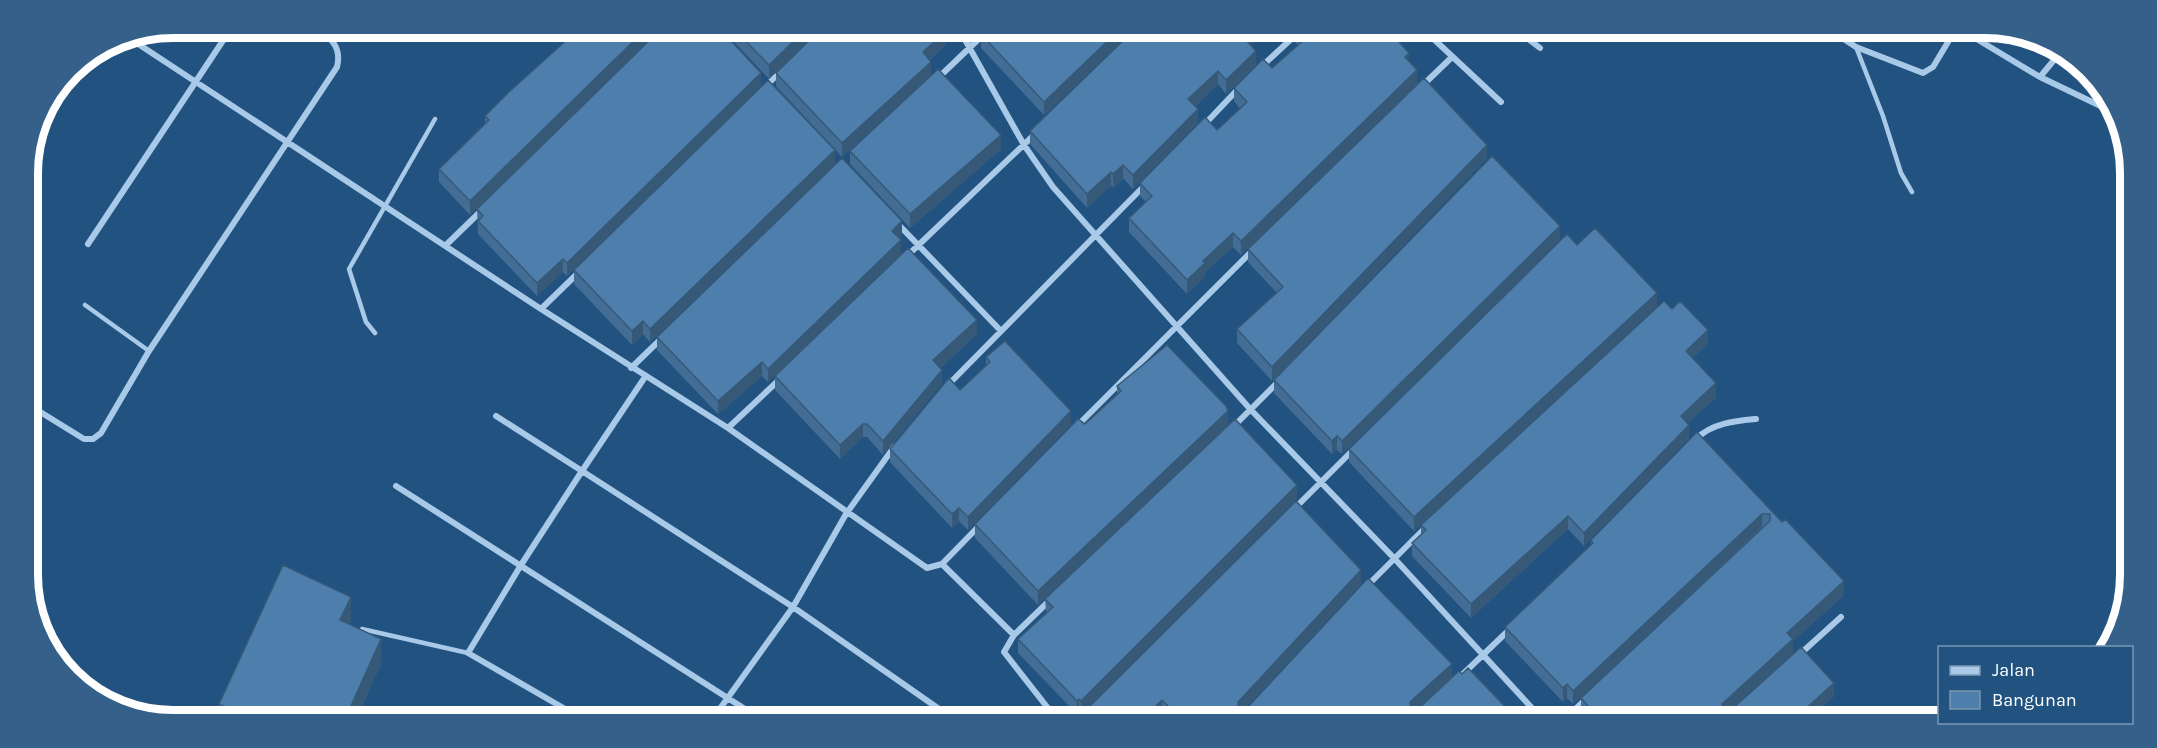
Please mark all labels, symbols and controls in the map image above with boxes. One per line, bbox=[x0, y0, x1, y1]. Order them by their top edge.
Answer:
legend bbox=[1938, 646, 2133, 724]
text: Jalan bbox=[1992, 659, 2035, 681]
text: Bangunan bbox=[1992, 689, 2077, 711]

